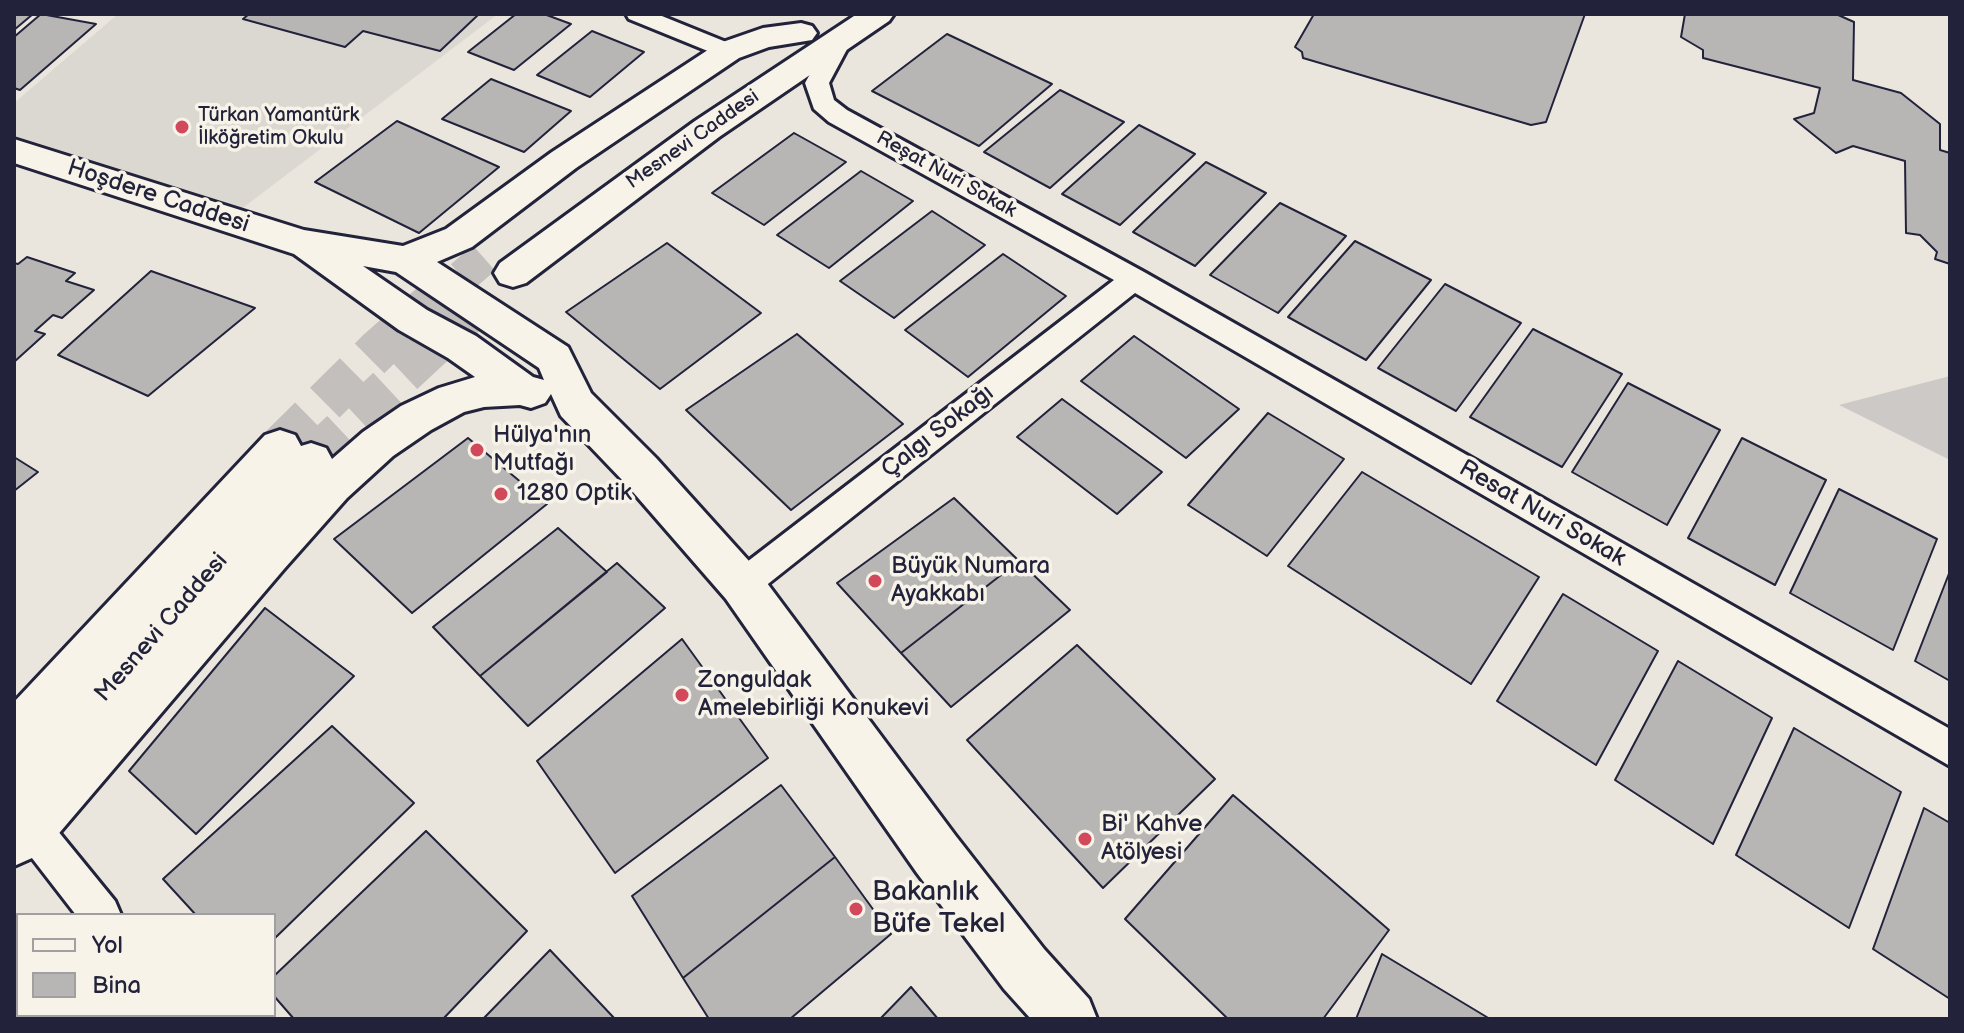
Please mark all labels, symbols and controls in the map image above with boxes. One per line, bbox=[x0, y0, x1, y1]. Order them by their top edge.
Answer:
street label: Mesnevi Caddesi bbox=[622, 85, 764, 195]
place label: Türkan Yamantürk İlköğretim Okulu bbox=[198, 104, 359, 151]
marker: Türkan Yamantürk İlköğretim Okulu bbox=[173, 118, 191, 136]
street label: Reşat Nuri Sokak bbox=[872, 127, 1020, 223]
street label: Hoşdere Caddesi bbox=[63, 154, 253, 240]
street label: Çalgı Sokağı bbox=[876, 379, 1000, 485]
place label: Hülya'nın Mutfağı bbox=[493, 422, 591, 478]
marker: Hülya'nın Mutfağı bbox=[468, 441, 486, 459]
street label: Resat Nuri Sokak bbox=[1454, 455, 1630, 573]
place label: 1280 Optik bbox=[517, 480, 632, 508]
marker: 1280 Optik bbox=[492, 485, 510, 503]
street label: Mesnevi Caddesi bbox=[89, 548, 235, 708]
place label: Büyük Numara Ayakkabı bbox=[891, 553, 1050, 609]
marker: Büyük Numara Ayakkabı bbox=[866, 572, 884, 590]
place label: Zonguldak Amelebirliği Konukevi bbox=[698, 667, 929, 723]
marker: Zonguldak Amelebirliği Konukevi bbox=[673, 686, 691, 704]
place label: Bi' Kahve Atölyesi bbox=[1101, 811, 1202, 867]
marker: Bi' Kahve Atölyesi bbox=[1076, 830, 1094, 848]
place label: Bakanlık Büfe Tekel bbox=[872, 876, 1005, 942]
marker: Bakanlık Büfe Tekel bbox=[847, 900, 865, 918]
legend bbox=[16, 913, 276, 1017]
text: Yol bbox=[92, 931, 123, 960]
text: Bina bbox=[92, 971, 141, 1000]

